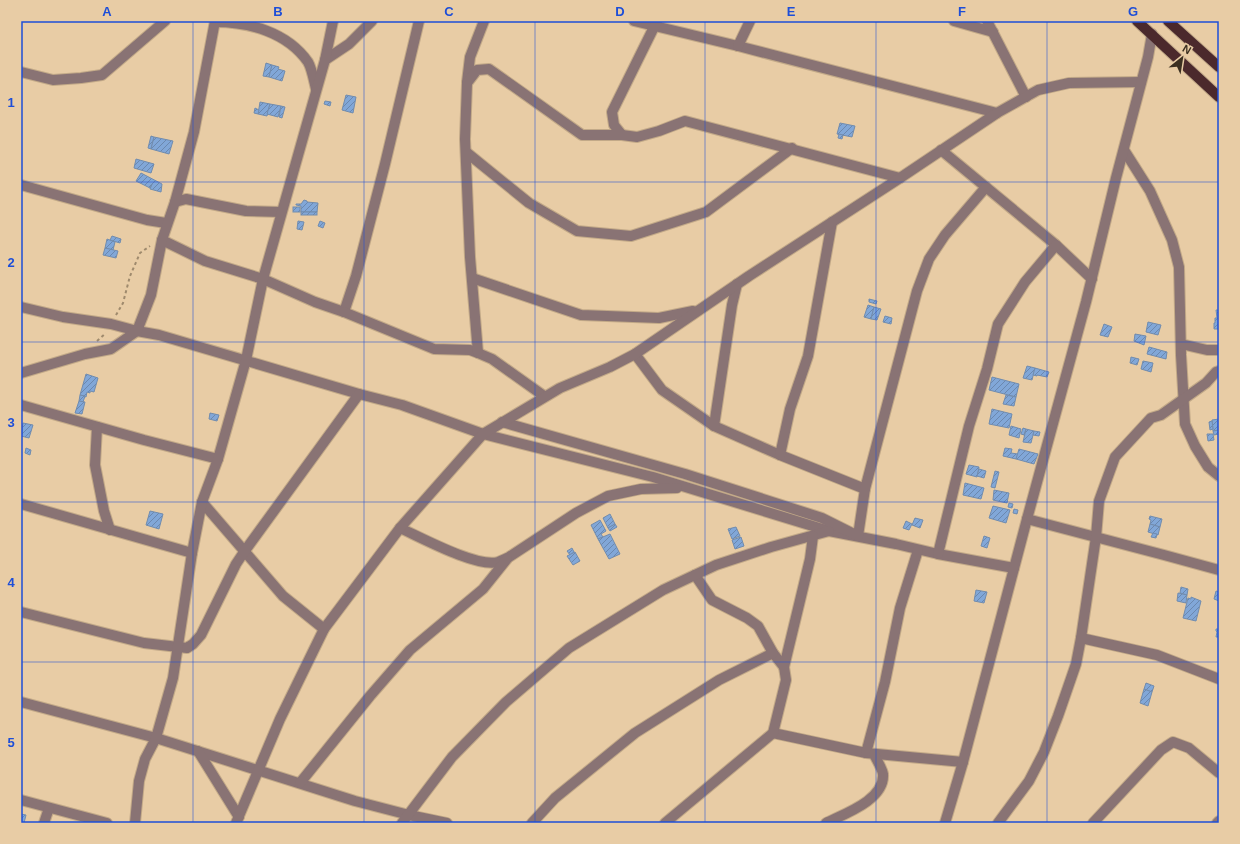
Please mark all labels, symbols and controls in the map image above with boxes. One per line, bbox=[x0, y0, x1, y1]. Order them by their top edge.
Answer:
text: A bbox=[102, 4, 112, 19]
text: B bbox=[273, 4, 283, 19]
text: C bbox=[444, 4, 454, 19]
text: D bbox=[615, 4, 625, 19]
text: E bbox=[787, 4, 796, 19]
text: F bbox=[958, 4, 966, 19]
text: G bbox=[1128, 4, 1138, 19]
north arrow bbox=[1162, 38, 1202, 78]
text: N bbox=[1181, 42, 1193, 57]
text: 1 bbox=[7, 95, 15, 110]
text: 2 bbox=[7, 255, 15, 270]
text: 3 bbox=[7, 415, 15, 430]
text: 4 bbox=[7, 575, 15, 590]
text: 5 bbox=[7, 735, 15, 750]

